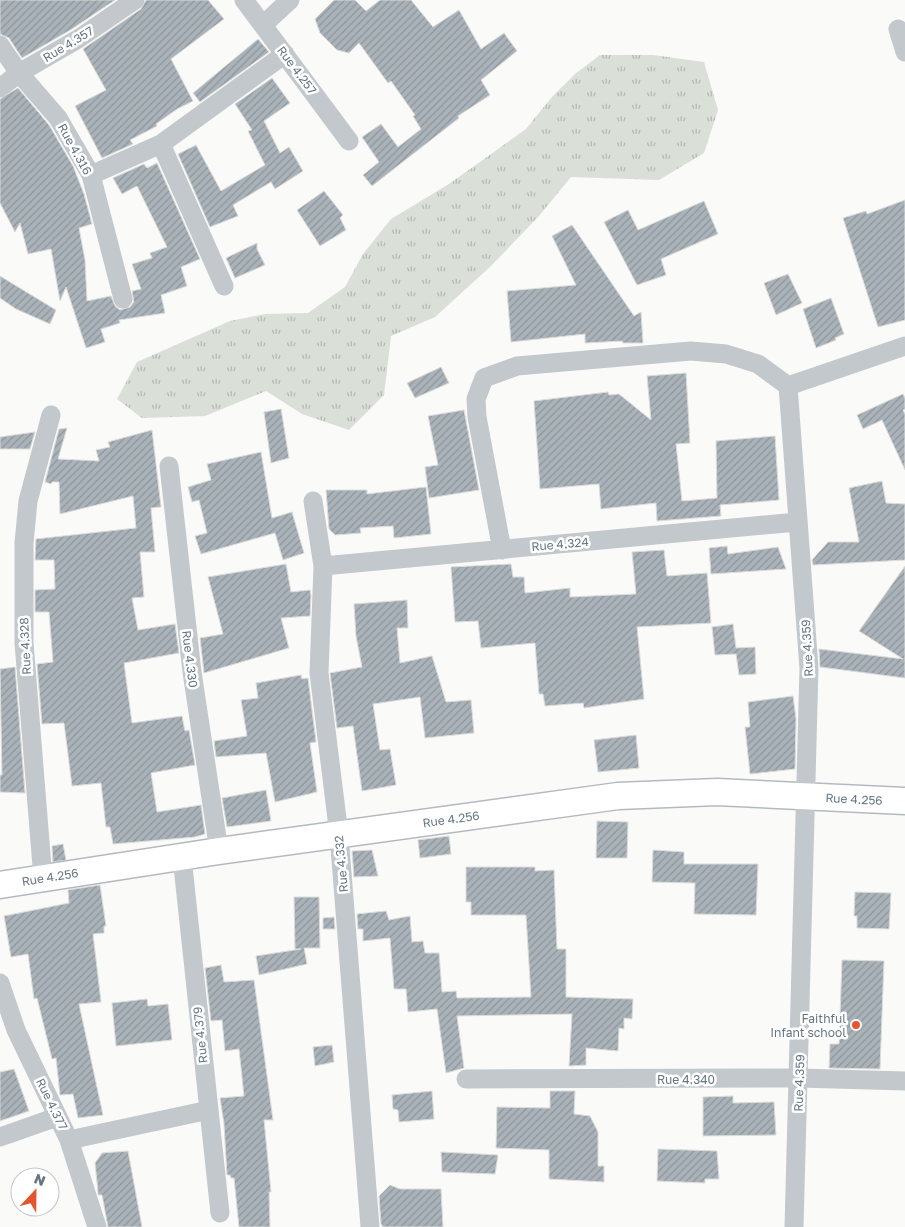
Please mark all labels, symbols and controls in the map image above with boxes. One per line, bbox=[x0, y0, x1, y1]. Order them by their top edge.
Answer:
street label: Rue 4.357 bbox=[40, 23, 96, 65]
street label: Rue 4.257 bbox=[274, 43, 320, 97]
street label: Rue 4.316 bbox=[55, 121, 95, 177]
street label: Rue 4.324 bbox=[531, 534, 589, 554]
street label: Rue 4.328 bbox=[16, 617, 34, 675]
street label: Rue 4.359 bbox=[798, 619, 816, 677]
street label: Rue 4.330 bbox=[179, 630, 201, 688]
street label: Rue 4.256 bbox=[825, 790, 883, 808]
street label: Rue 4.256 bbox=[422, 808, 480, 830]
street label: Rue 4.332 bbox=[331, 835, 351, 893]
street label: Rue 4.256 bbox=[21, 865, 79, 889]
street label: Rue 4.379 bbox=[190, 1006, 210, 1064]
place label: Faithful Infant school bbox=[770, 1011, 846, 1040]
marker: Faithful Infant school bbox=[850, 1019, 862, 1031]
street label: Rue 4.359 bbox=[791, 1054, 807, 1112]
street label: Rue 4.340 bbox=[657, 1072, 715, 1087]
street label: Rue 4.377 bbox=[33, 1076, 71, 1132]
north arrow bbox=[10, 1167, 60, 1217]
text: N bbox=[32, 1170, 48, 1189]

